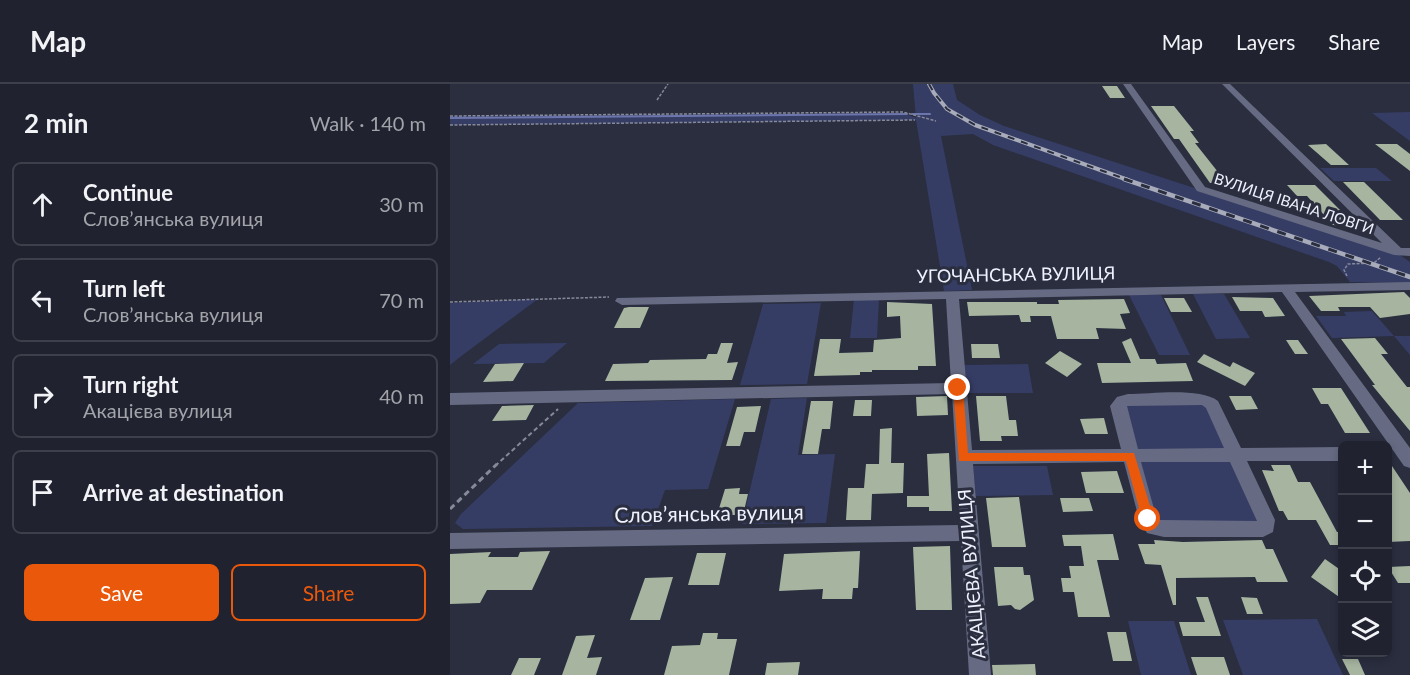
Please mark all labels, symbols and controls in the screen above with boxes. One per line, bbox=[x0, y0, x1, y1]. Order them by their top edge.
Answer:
text: Map bbox=[30, 24, 86, 58]
text: Map bbox=[1162, 29, 1203, 54]
text: Layers bbox=[1236, 29, 1295, 54]
text: Share bbox=[1328, 29, 1380, 54]
text: 2 min bbox=[24, 107, 88, 139]
text: Walk · 140 m bbox=[310, 111, 426, 135]
street label: ВУЛИЦЯ ІВАНА ЛОВГИ bbox=[1212, 169, 1377, 237]
text: Continue bbox=[83, 179, 173, 206]
icon: ahead bbox=[26, 188, 59, 221]
text: 30 m bbox=[379, 192, 424, 216]
text: Словʼянська вулиця bbox=[83, 206, 263, 230]
street label: УГОЧАНСЬКА ВУЛИЦЯ bbox=[916, 261, 1116, 287]
text: Turn left bbox=[83, 275, 165, 302]
icon: left bbox=[26, 284, 59, 317]
text: 70 m bbox=[379, 288, 424, 312]
text: Словʼянська вулиця bbox=[83, 302, 263, 326]
text: Turn right bbox=[83, 371, 178, 398]
route end bbox=[944, 374, 970, 400]
icon: right bbox=[26, 380, 59, 413]
text: 40 m bbox=[379, 384, 424, 408]
text: Акацієва вулиця bbox=[83, 398, 233, 422]
map controls bbox=[1338, 441, 1392, 657]
button: + bbox=[1338, 441, 1392, 495]
icon: arrive bbox=[26, 476, 59, 509]
text: Arrive at destination bbox=[83, 479, 284, 506]
street label: АКАЦІЄВА ВУЛИЦЯ bbox=[953, 488, 989, 660]
button: − bbox=[1338, 495, 1392, 549]
street label: Словʼянська вулиця bbox=[614, 498, 804, 527]
route start bbox=[1134, 505, 1160, 531]
button: locate bbox=[1338, 549, 1392, 603]
button: Save bbox=[24, 564, 219, 621]
button: Share bbox=[231, 564, 426, 621]
button: layers bbox=[1338, 603, 1392, 657]

